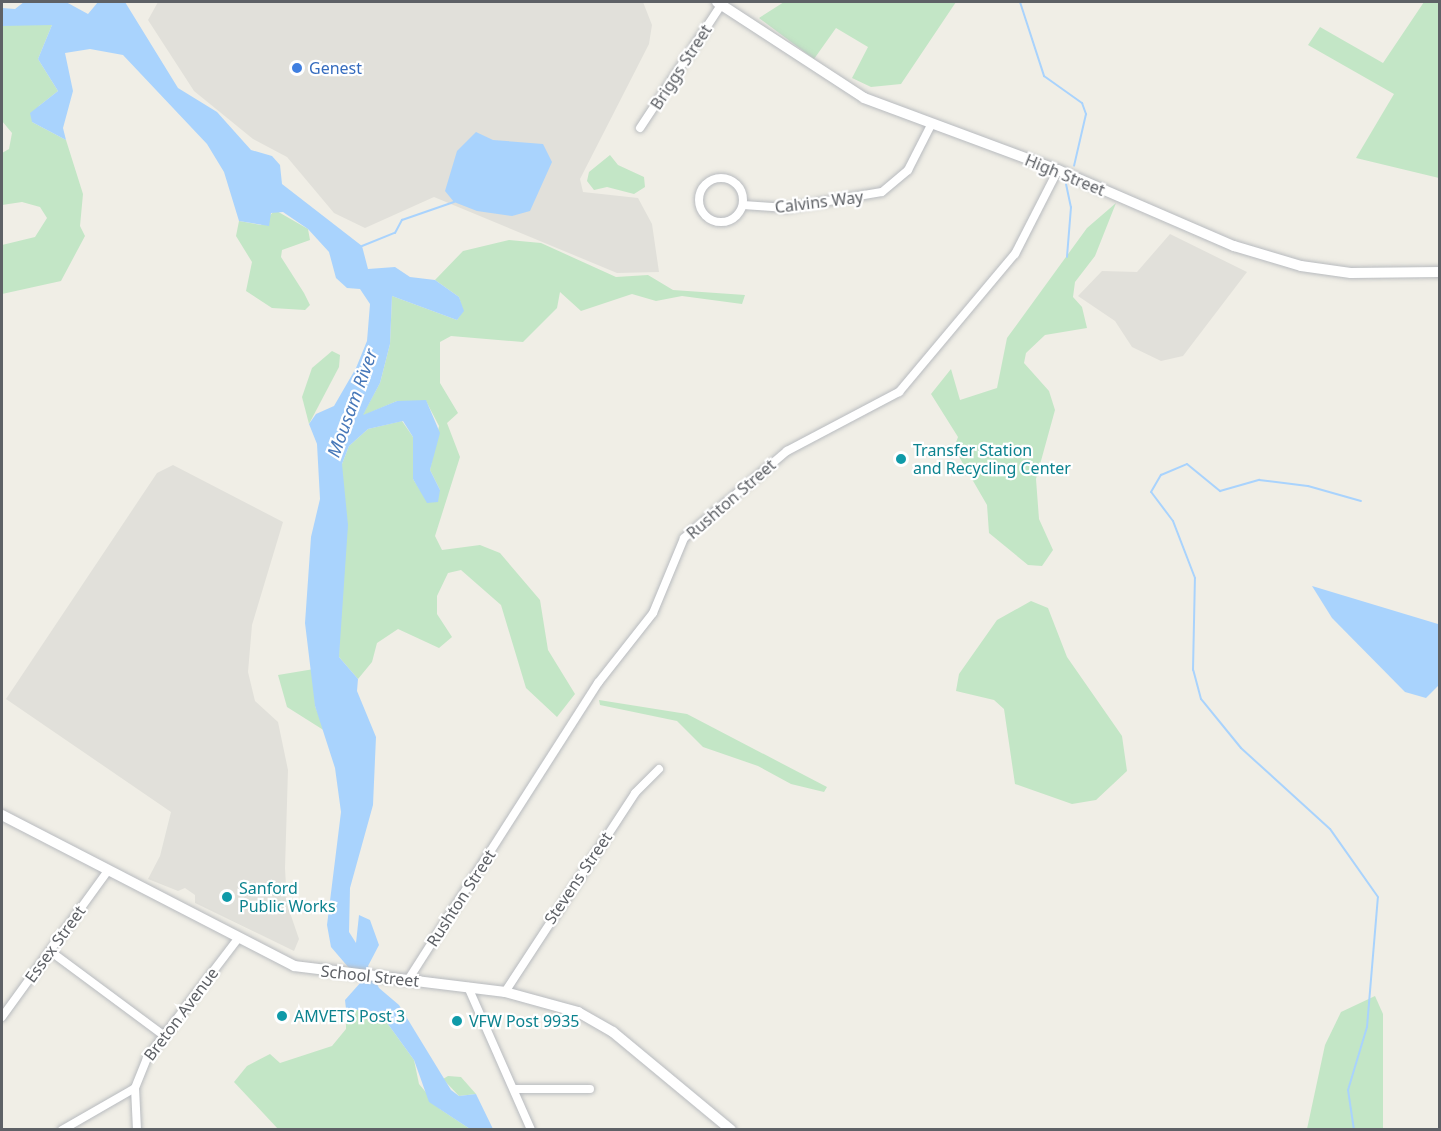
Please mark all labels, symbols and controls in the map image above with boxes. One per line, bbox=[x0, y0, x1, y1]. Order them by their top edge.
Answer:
street label: Briggs Street bbox=[646, 21, 716, 113]
place label: Genest bbox=[309, 58, 362, 78]
marker: Genest bbox=[290, 61, 304, 75]
street label: High Street bbox=[1022, 150, 1108, 200]
street label: Calvins Way bbox=[774, 187, 864, 217]
water label: Mousam River bbox=[322, 346, 382, 460]
place label: Transfer Station and Recycling Center bbox=[913, 440, 1071, 478]
marker: Transfer Station and Recycling Center bbox=[894, 452, 908, 466]
street label: Rushton Street bbox=[683, 455, 779, 543]
street label: Stevens Street bbox=[540, 828, 616, 928]
street label: Rushton Street bbox=[423, 846, 499, 950]
place label: Sanford Public Works bbox=[239, 878, 336, 916]
marker: Sanford Public Works bbox=[220, 890, 234, 904]
street label: Essex Street bbox=[21, 902, 89, 986]
street label: School Street bbox=[320, 961, 420, 991]
street label: Breton Avenue bbox=[140, 964, 222, 1064]
place label: AMVETS Post 3 bbox=[294, 1006, 405, 1026]
marker: AMVETS Post 3 bbox=[275, 1009, 289, 1023]
place label: VFW Post 9935 bbox=[469, 1011, 580, 1031]
marker: VFW Post 9935 bbox=[450, 1014, 464, 1028]

